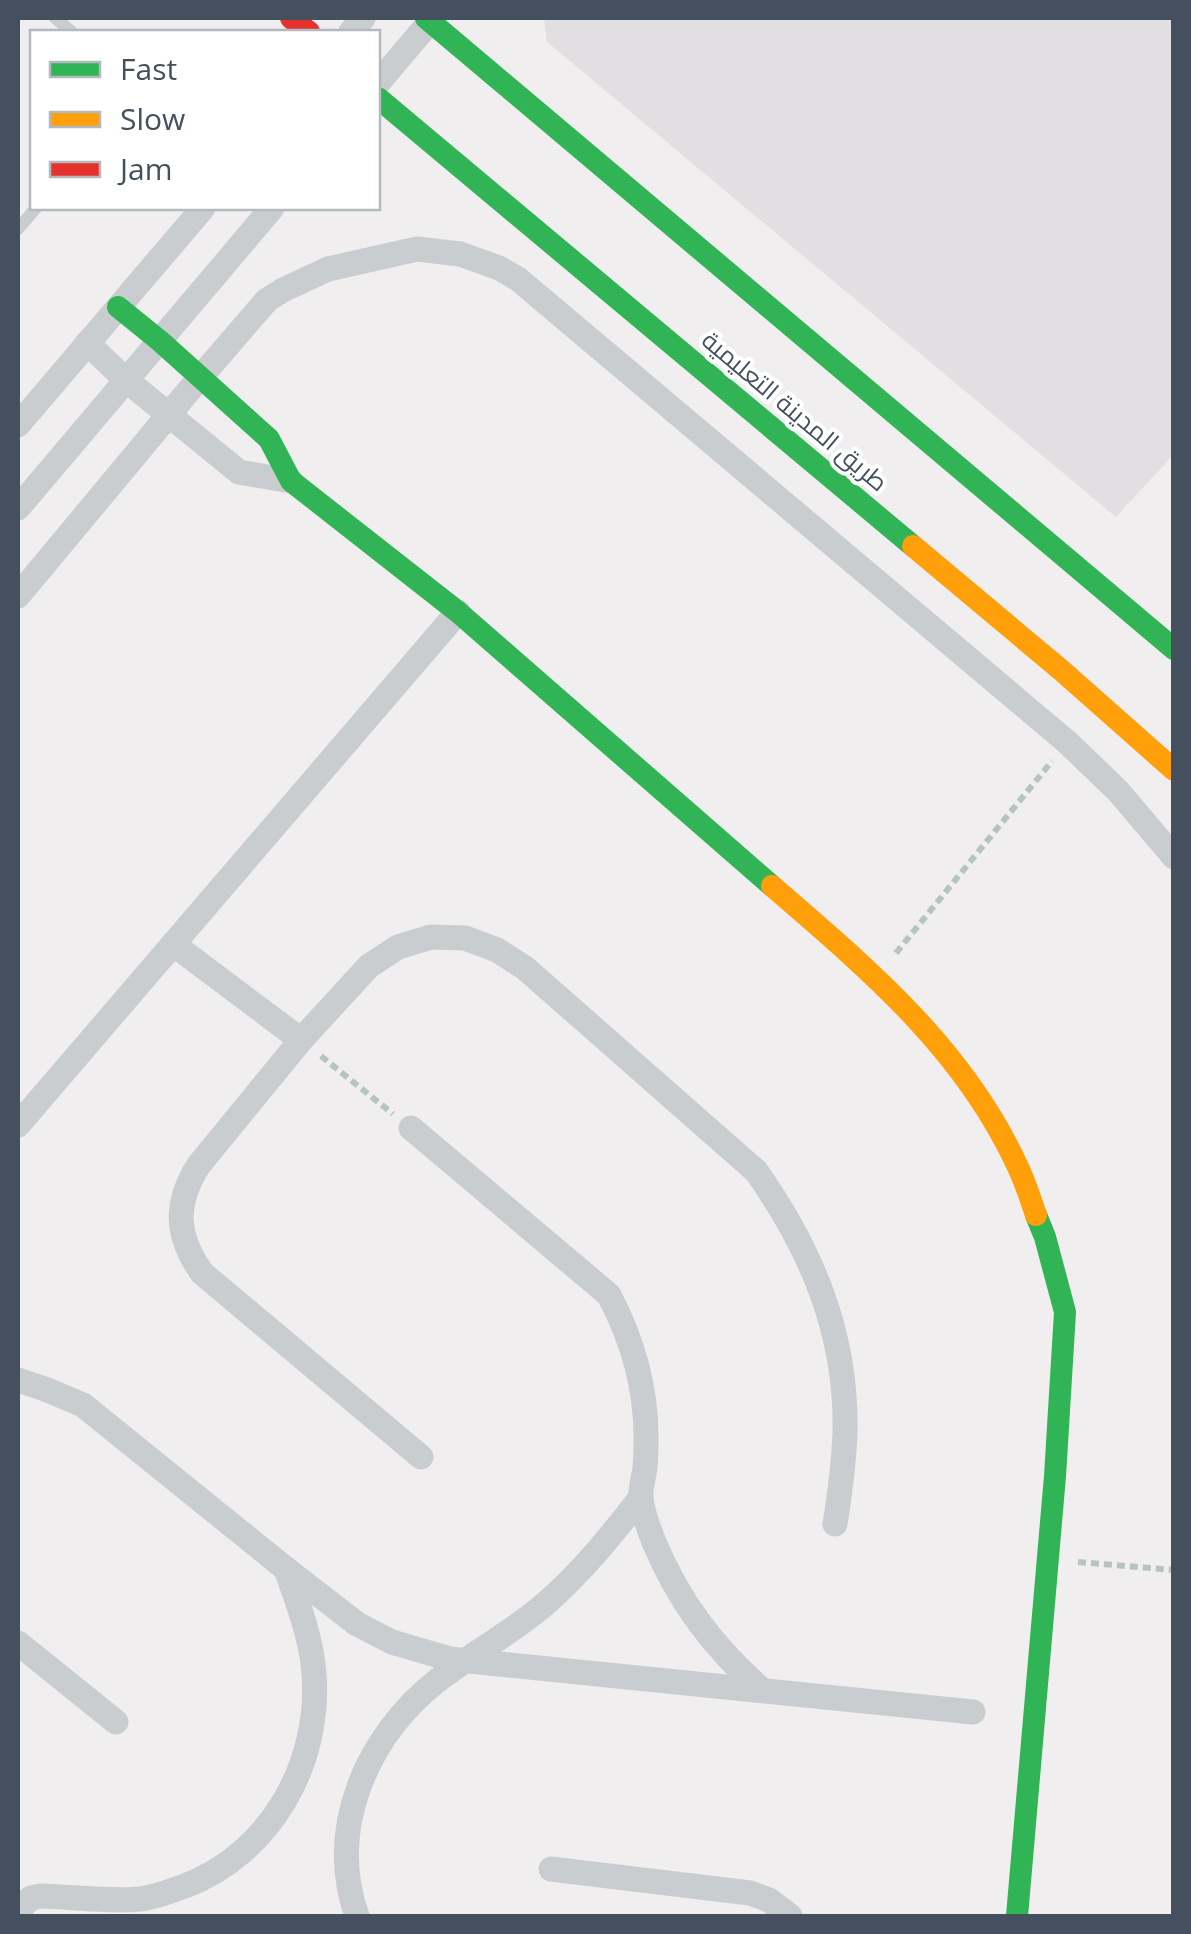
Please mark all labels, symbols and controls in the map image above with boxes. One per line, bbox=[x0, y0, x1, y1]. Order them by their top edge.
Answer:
legend bbox=[30, 30, 380, 210]
text: Fast bbox=[120, 48, 177, 89]
text: Slow bbox=[120, 98, 185, 139]
text: Jam bbox=[117, 148, 173, 189]
street label: طريق المدينة التعليمية bbox=[695, 322, 896, 498]

